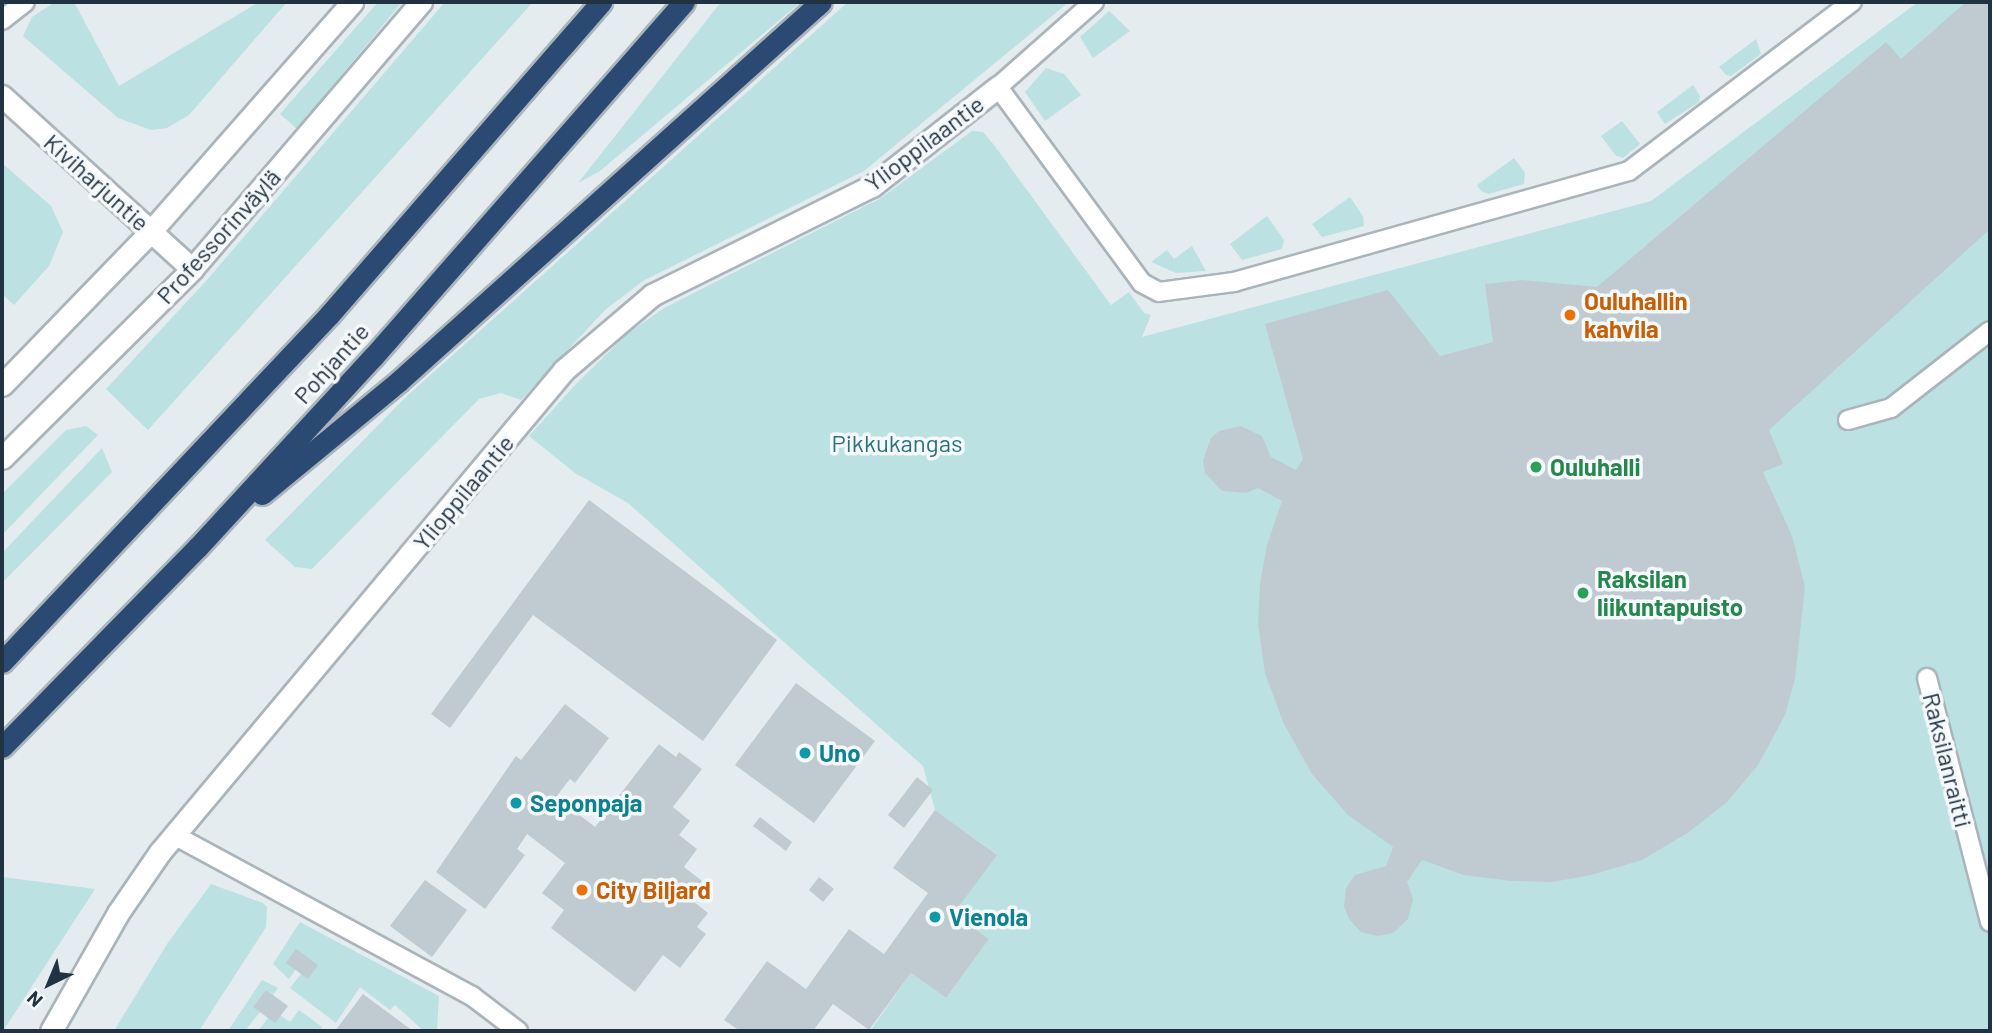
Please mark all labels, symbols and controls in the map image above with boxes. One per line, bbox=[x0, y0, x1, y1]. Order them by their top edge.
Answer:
street label: Ylioppilaantie bbox=[859, 89, 989, 197]
street label: Kiviharjuntie bbox=[38, 127, 156, 237]
street label: Professorinväylä bbox=[150, 163, 286, 309]
place label: Ouluhallin kahvila bbox=[1584, 287, 1688, 343]
marker: Ouluhallin kahvila bbox=[1562, 307, 1578, 323]
street label: Pohjantie bbox=[287, 317, 375, 409]
street label: Ylioppilaantie bbox=[406, 429, 520, 555]
park label: Pikkukangas bbox=[832, 429, 962, 457]
place label: Ouluhalli bbox=[1550, 453, 1641, 481]
marker: Ouluhalli bbox=[1528, 459, 1544, 475]
place label: Raksilan liikuntapuisto bbox=[1597, 565, 1743, 621]
marker: Raksilan liikuntapuisto bbox=[1575, 585, 1591, 601]
street label: Raksilanraitti bbox=[1917, 690, 1979, 830]
place label: Uno bbox=[819, 739, 861, 767]
marker: Uno bbox=[797, 745, 813, 761]
place label: Seponpaja bbox=[530, 789, 643, 817]
marker: Seponpaja bbox=[508, 795, 524, 811]
place label: City Biljard bbox=[596, 876, 711, 904]
marker: City Biljard bbox=[574, 882, 590, 898]
place label: Vienola bbox=[949, 903, 1028, 931]
marker: Vienola bbox=[927, 909, 943, 925]
north arrow bbox=[14, 949, 84, 1019]
text: N bbox=[22, 987, 47, 1012]

